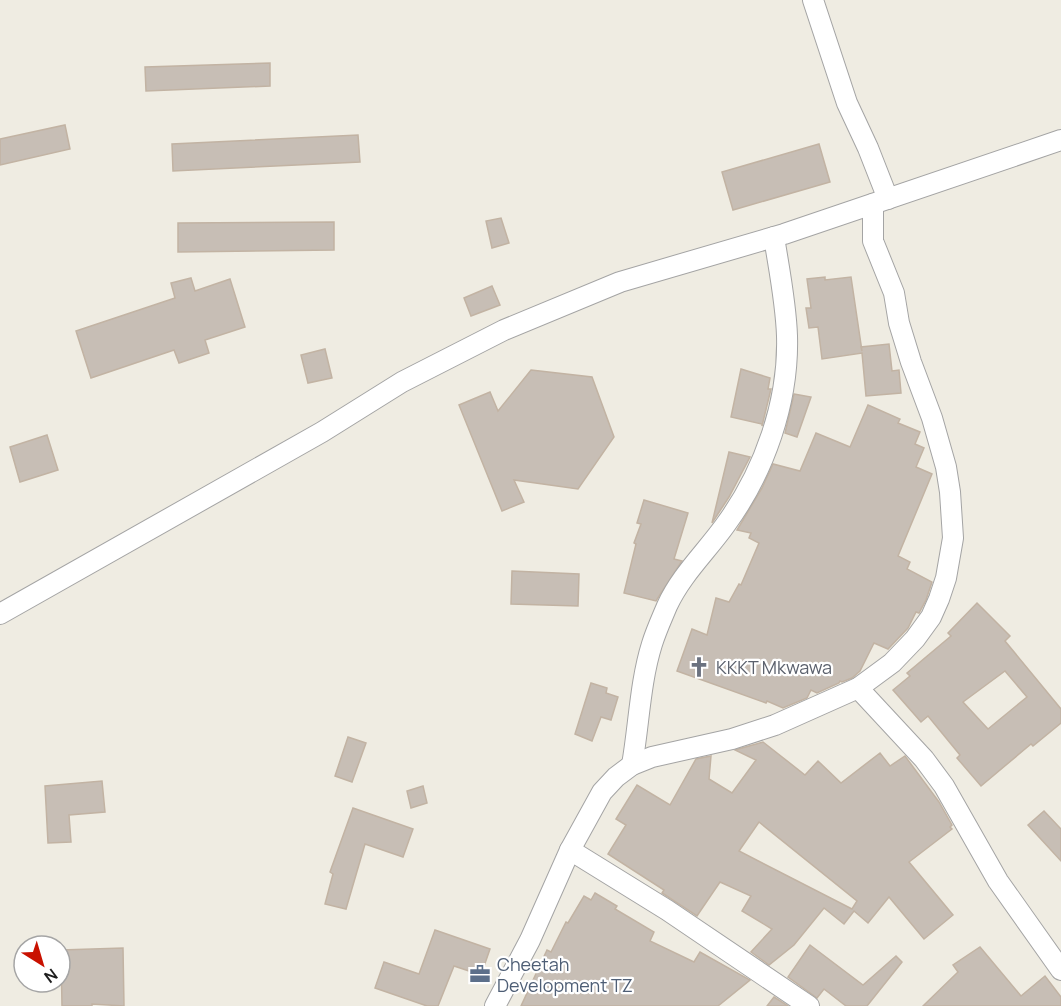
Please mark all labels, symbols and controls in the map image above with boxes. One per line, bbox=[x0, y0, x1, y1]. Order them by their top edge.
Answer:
church icon: KKKT Mkwawa bbox=[687, 655, 711, 679]
place label: KKKT Mkwawa bbox=[716, 655, 832, 679]
north arrow bbox=[12, 934, 72, 994]
place label: Cheetah Development TZ bbox=[497, 952, 633, 997]
office icon: Cheetah Development TZ bbox=[468, 962, 492, 986]
text: N bbox=[40, 964, 62, 988]

